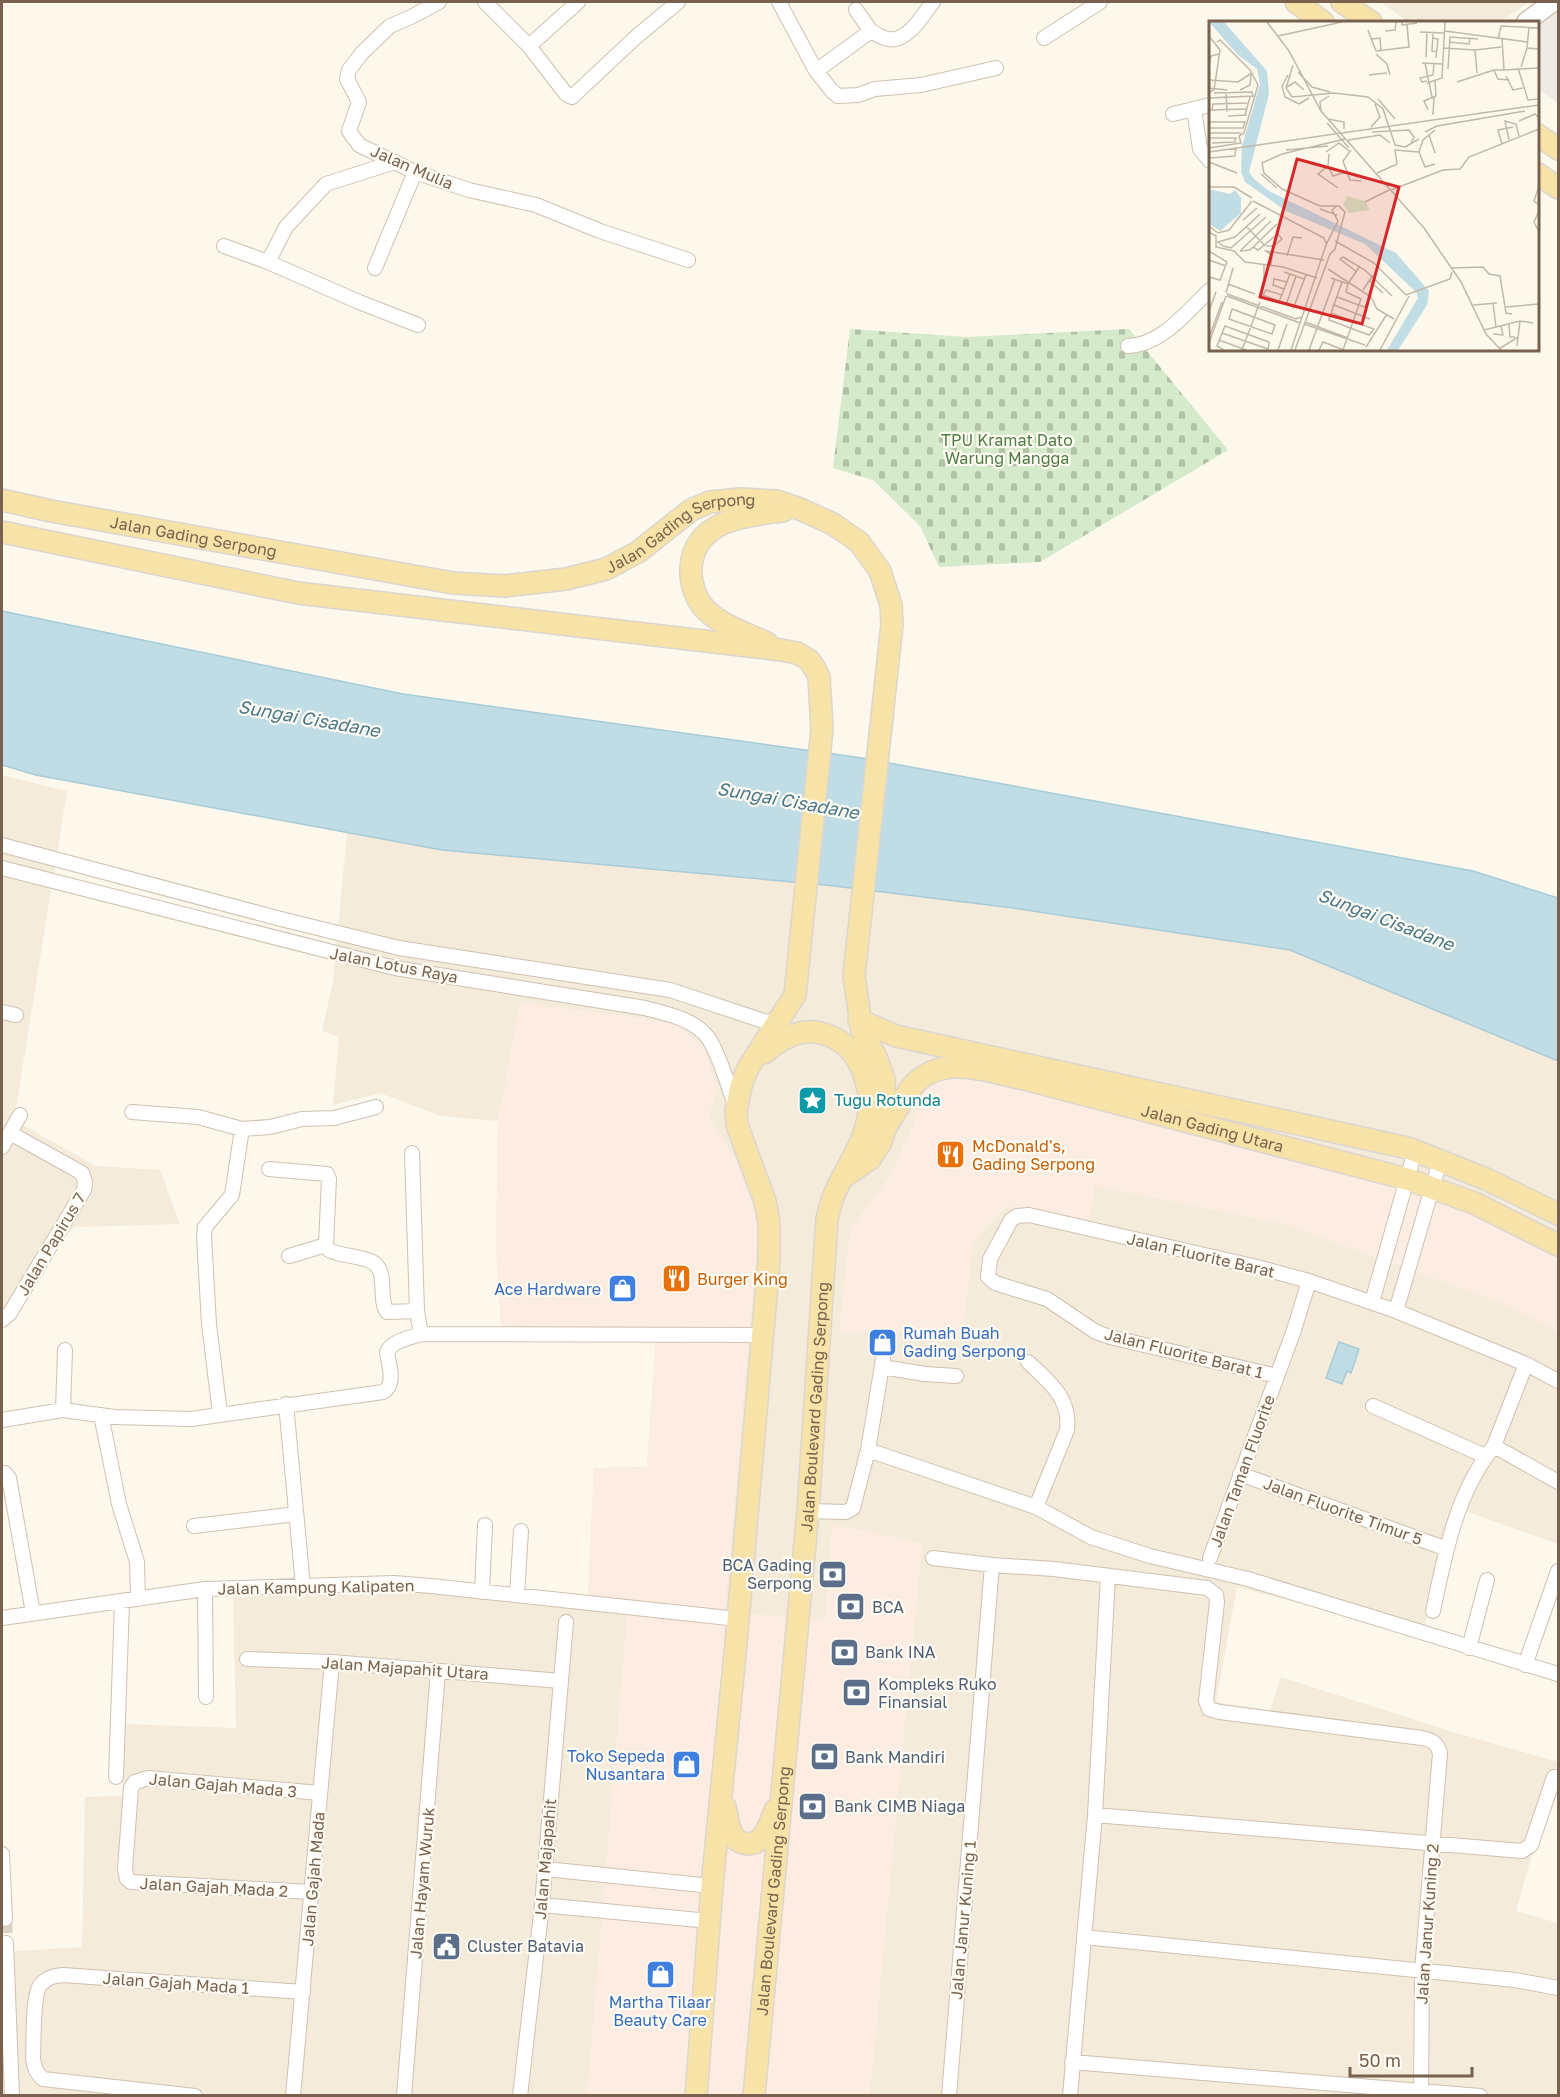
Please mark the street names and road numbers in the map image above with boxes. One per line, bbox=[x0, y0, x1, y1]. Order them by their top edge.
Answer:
street label: Jalan Mulia bbox=[368, 141, 456, 193]
street label: Jalan Gading Serpong bbox=[602, 489, 756, 577]
street label: Jalan Gading Serpong bbox=[109, 512, 278, 561]
street label: Jalan Lotus Raya bbox=[328, 943, 460, 987]
street label: Jalan Gading Utara bbox=[1139, 1100, 1286, 1156]
street label: Jalan Papirus 7 bbox=[12, 1189, 90, 1299]
street label: Jalan Fluorite Barat bbox=[1125, 1228, 1277, 1282]
street label: Jalan Boulevard Gading Serpong bbox=[796, 1281, 833, 1533]
street label: Jalan Fluorite Barat 1 bbox=[1103, 1324, 1266, 1382]
street label: Jalan Taman Fluorite bbox=[1205, 1392, 1279, 1550]
street label: Jalan Fluorite Timur 5 bbox=[1261, 1473, 1425, 1549]
street label: Jalan Kampung Kalipaten bbox=[217, 1575, 415, 1599]
street label: Jalan Majapahit Utara bbox=[321, 1652, 489, 1684]
street label: Jalan Boulevard Gading Serpong bbox=[751, 1765, 794, 2017]
street label: Jalan Gajah Mada 3 bbox=[148, 1769, 298, 1801]
street label: Jalan Majapahit bbox=[530, 1798, 560, 1920]
street label: Jalan Hayam Wuruk bbox=[405, 1806, 439, 1960]
street label: Jalan Gajah Mada bbox=[297, 1811, 329, 1947]
street label: Jalan Janur Kuning 1 bbox=[946, 1839, 980, 2000]
street label: Jalan Janur Kuning 2 bbox=[1411, 1843, 1443, 2005]
street label: Jalan Gajah Mada 2 bbox=[139, 1873, 289, 1901]
street label: Jalan Gajah Mada 1 bbox=[102, 1968, 250, 1998]

